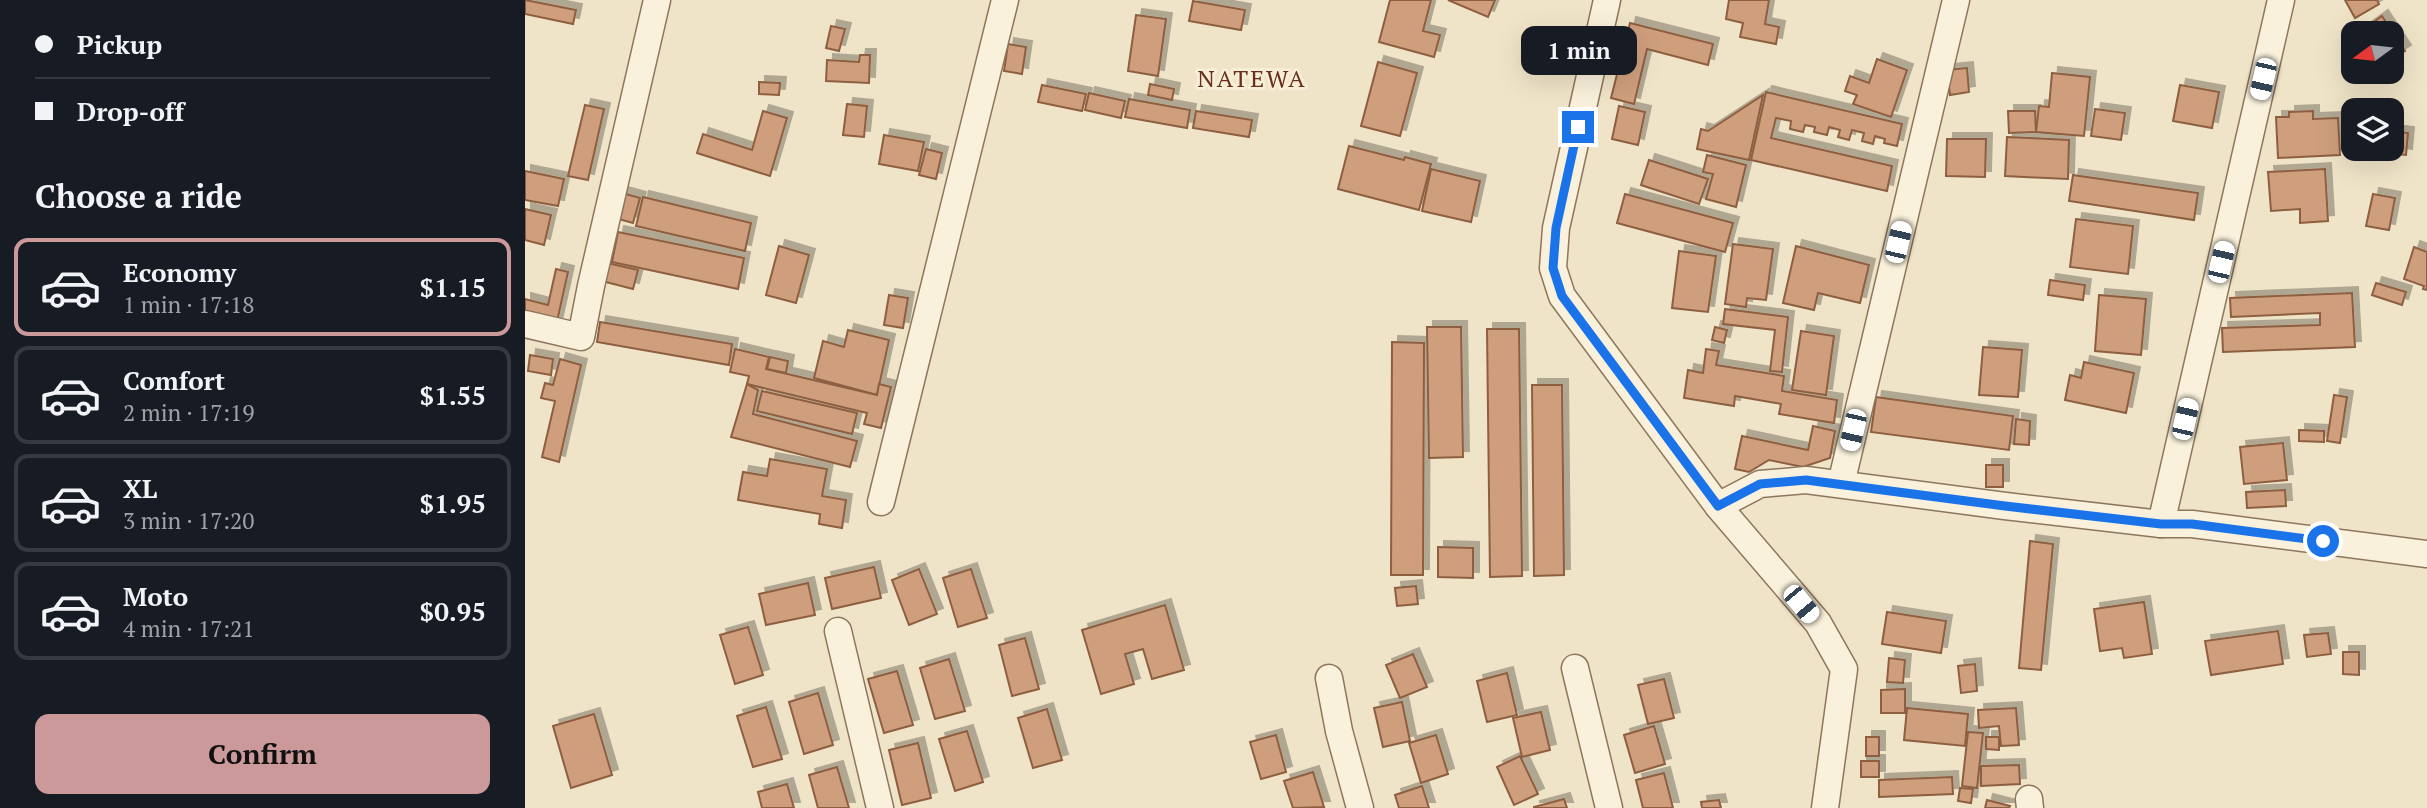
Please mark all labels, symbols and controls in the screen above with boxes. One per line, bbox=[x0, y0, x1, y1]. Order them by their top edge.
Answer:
north arrow bbox=[2341, 21, 2405, 84]
map controls bbox=[2341, 21, 2404, 161]
callout: 1 min bbox=[1520, 25, 1636, 74]
text: Pickup bbox=[77, 27, 162, 61]
text: 1 min bbox=[1548, 35, 1610, 66]
car bbox=[2249, 56, 2278, 102]
district label: NATEWA bbox=[1197, 62, 1307, 94]
text: Drop-off bbox=[77, 94, 184, 128]
button: layers bbox=[2341, 98, 2404, 161]
route end bbox=[1562, 111, 1594, 143]
text: Choose a ride bbox=[35, 175, 242, 217]
car bbox=[1884, 219, 1913, 265]
car bbox=[2207, 239, 2236, 285]
text: Economy bbox=[123, 255, 236, 289]
icon: car bbox=[39, 256, 102, 319]
text: $1.15 bbox=[420, 270, 486, 304]
text: 1 min · 17:18 bbox=[123, 289, 255, 320]
text: Comfort bbox=[123, 363, 225, 397]
icon: car bbox=[39, 364, 102, 427]
text: $1.55 bbox=[420, 378, 486, 412]
car bbox=[2171, 396, 2200, 442]
text: 2 min · 17:19 bbox=[123, 397, 255, 428]
car bbox=[1839, 407, 1868, 453]
text: XL bbox=[123, 471, 157, 505]
icon: car bbox=[39, 472, 102, 535]
text: $1.95 bbox=[420, 486, 486, 520]
text: 3 min · 17:20 bbox=[123, 505, 255, 536]
route start bbox=[2307, 525, 2339, 557]
text: Moto bbox=[123, 579, 188, 613]
icon: car bbox=[39, 580, 102, 643]
car bbox=[1780, 581, 1823, 627]
text: $0.95 bbox=[420, 594, 486, 628]
text: 4 min · 17:21 bbox=[123, 613, 255, 644]
button: Confirm bbox=[35, 714, 490, 794]

